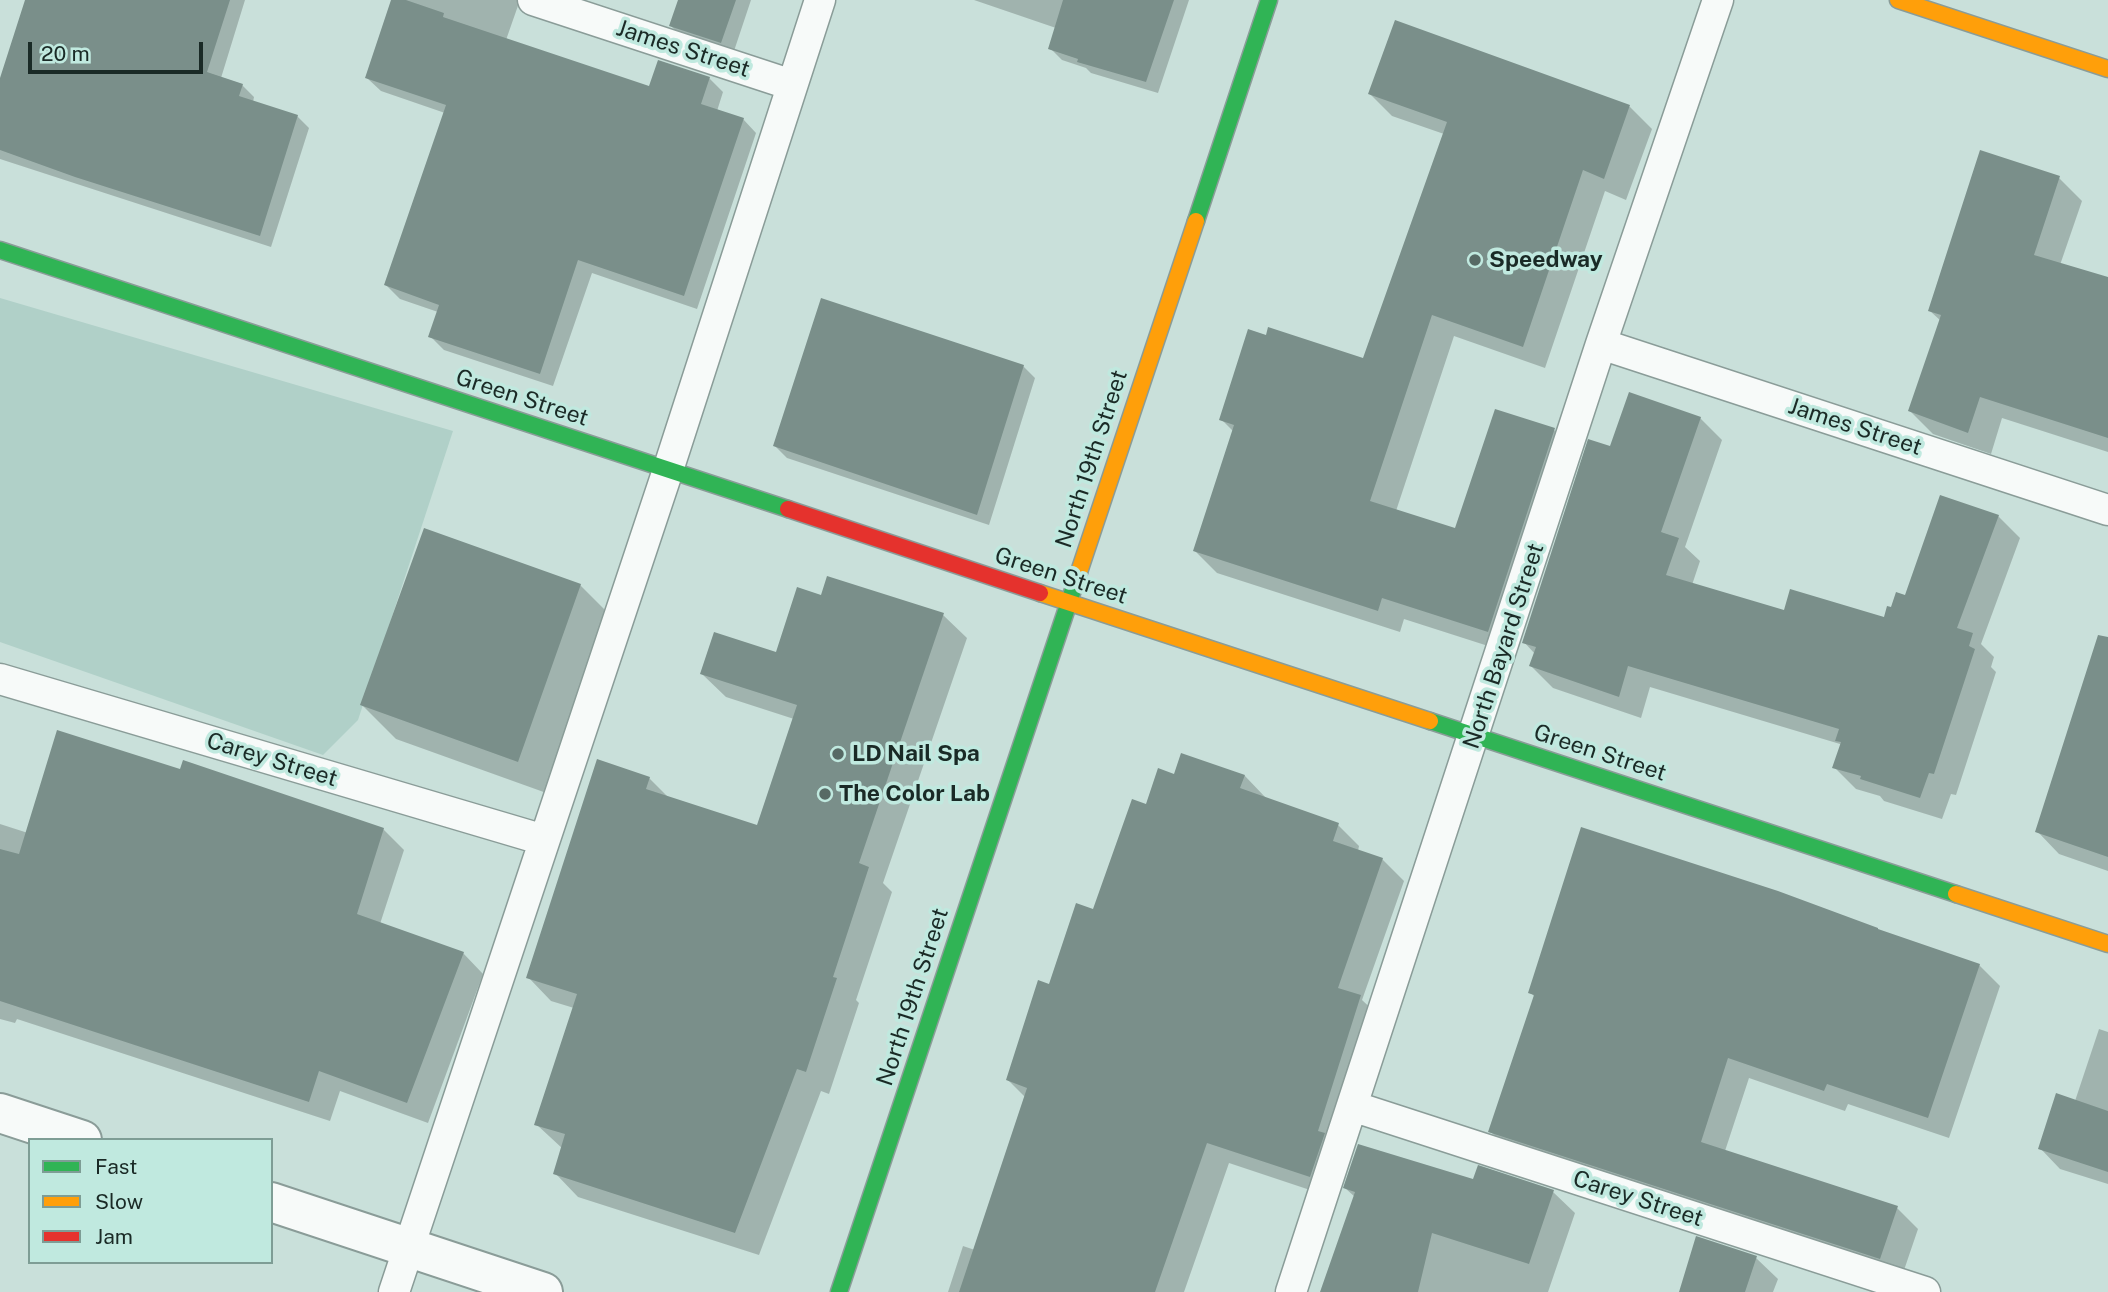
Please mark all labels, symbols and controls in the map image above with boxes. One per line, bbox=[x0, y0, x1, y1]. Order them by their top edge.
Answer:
street label: James Street bbox=[613, 14, 753, 84]
scale bar bbox=[32, 28, 206, 72]
text: 20 m bbox=[41, 41, 90, 66]
place label: Speedway bbox=[1489, 246, 1603, 274]
marker: Speedway bbox=[1467, 252, 1483, 268]
street label: Green Street bbox=[452, 364, 592, 432]
street label: North 19th Street bbox=[1050, 367, 1134, 551]
street label: James Street bbox=[1785, 392, 1925, 462]
street label: North Bayard Street bbox=[1458, 540, 1550, 752]
street label: Green Street bbox=[991, 542, 1131, 610]
street label: Green Street bbox=[1530, 719, 1670, 787]
street label: Carey Street bbox=[203, 727, 341, 793]
place label: LD Nail Spa bbox=[852, 740, 980, 768]
marker: LD Nail Spa bbox=[830, 746, 846, 762]
place label: The Color Lab bbox=[839, 780, 990, 808]
marker: The Color Lab bbox=[817, 786, 833, 802]
street label: North 19th Street bbox=[871, 905, 955, 1089]
legend bbox=[28, 1138, 273, 1264]
text: Fast bbox=[95, 1154, 137, 1179]
street label: Carey Street bbox=[1569, 1165, 1707, 1233]
text: Slow bbox=[95, 1189, 143, 1214]
text: Jam bbox=[95, 1224, 133, 1249]

